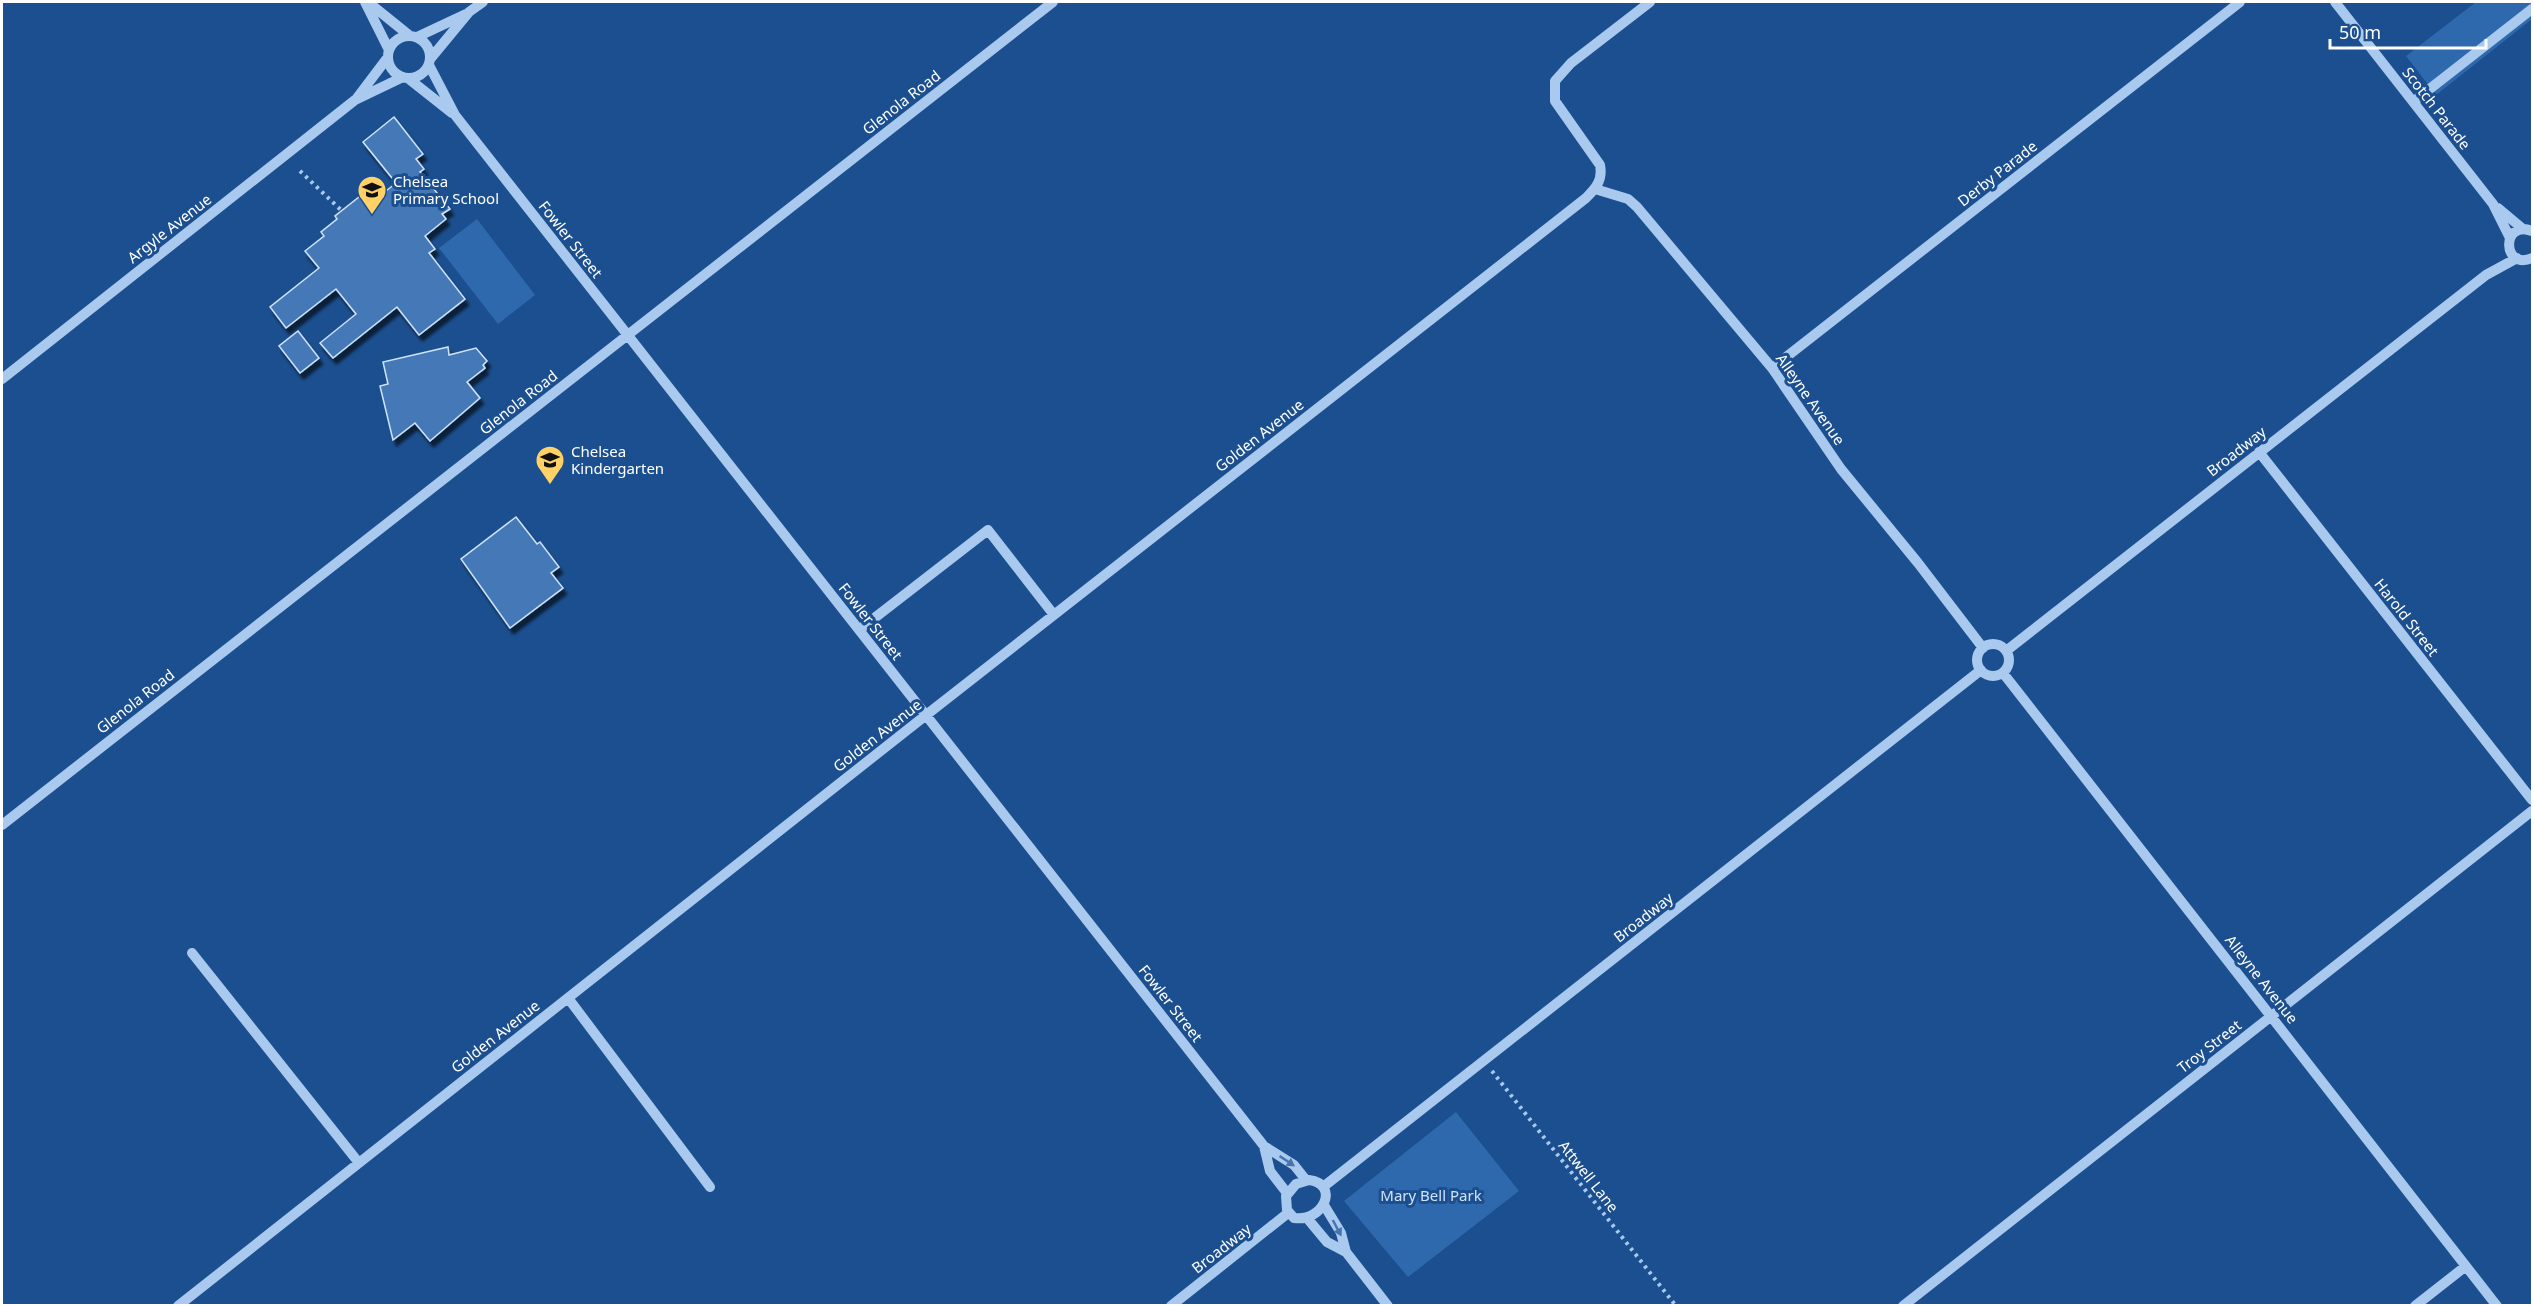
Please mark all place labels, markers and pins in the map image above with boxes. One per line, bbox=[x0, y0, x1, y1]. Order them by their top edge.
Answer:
place label: Chelsea Primary School bbox=[393, 171, 499, 208]
school or university icon: Chelsea Primary School bbox=[356, 174, 388, 216]
place label: Chelsea Kindergarten bbox=[571, 441, 664, 478]
school or university icon: Chelsea Kindergarten bbox=[534, 444, 566, 486]

